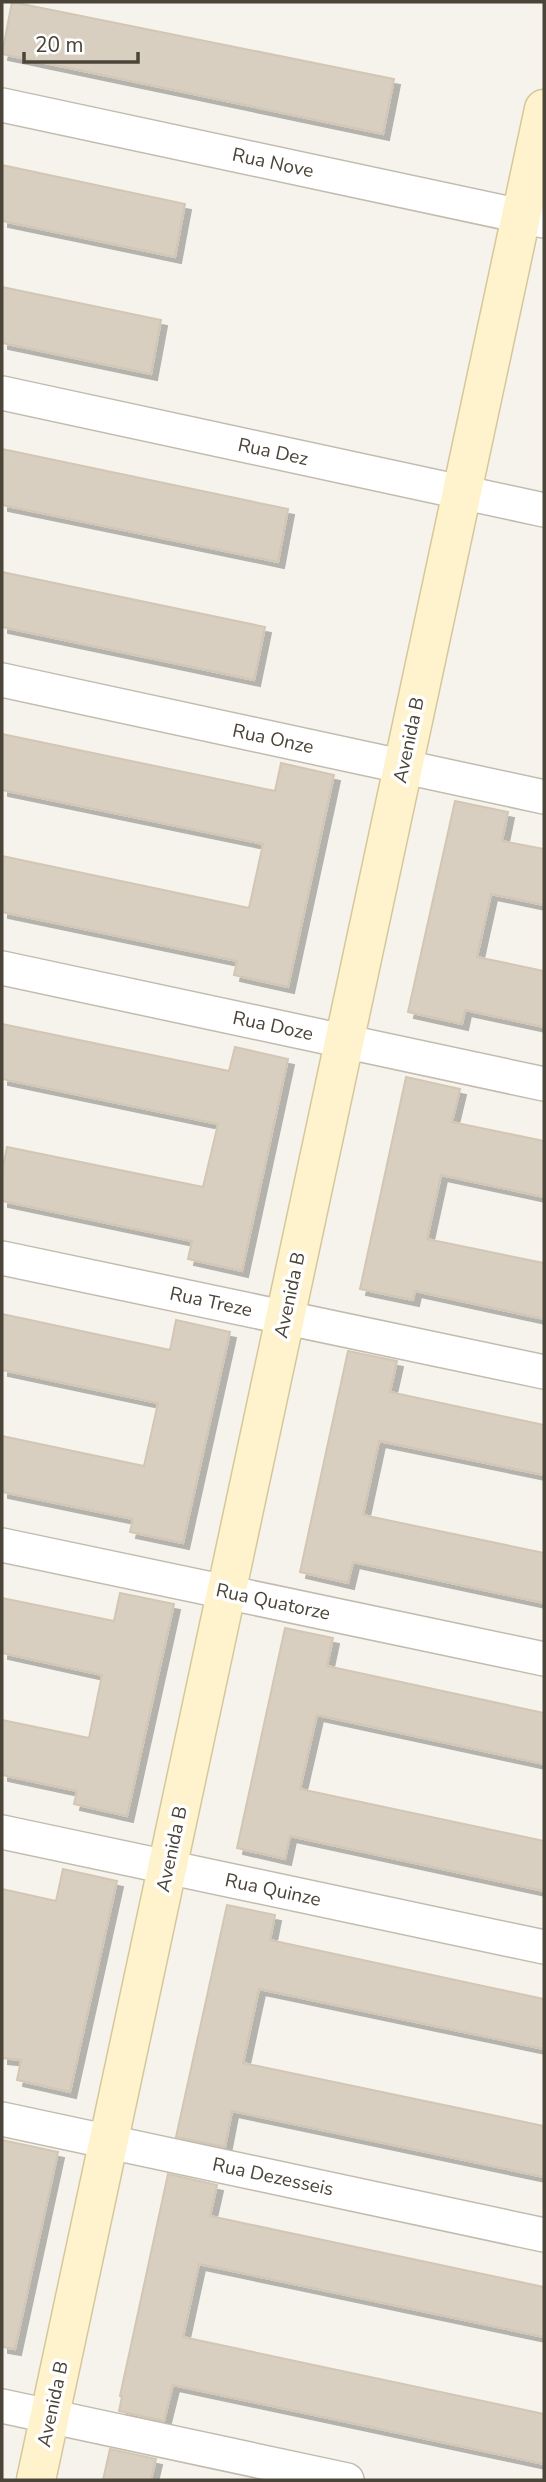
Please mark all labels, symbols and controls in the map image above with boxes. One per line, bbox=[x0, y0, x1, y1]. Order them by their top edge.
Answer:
scale bar bbox=[24, 21, 138, 65]
text: 20 m bbox=[35, 31, 84, 59]
street label: Rua Nove bbox=[230, 142, 316, 184]
street label: Rua Dez bbox=[235, 432, 311, 472]
street label: Avenida B bbox=[387, 695, 431, 785]
street label: Rua Onze bbox=[230, 718, 316, 760]
street label: Rua Doze bbox=[230, 1005, 316, 1047]
street label: Avenida B bbox=[268, 1250, 312, 1340]
street label: Rua Treze bbox=[167, 1281, 255, 1323]
street label: Rua Quatorze bbox=[213, 1577, 333, 1627]
street label: Avenida B bbox=[150, 1804, 194, 1894]
street label: Rua Quinze bbox=[223, 1867, 323, 1913]
street label: Rua Dezesseis bbox=[210, 2151, 336, 2203]
street label: Avenida B bbox=[31, 2359, 75, 2449]

